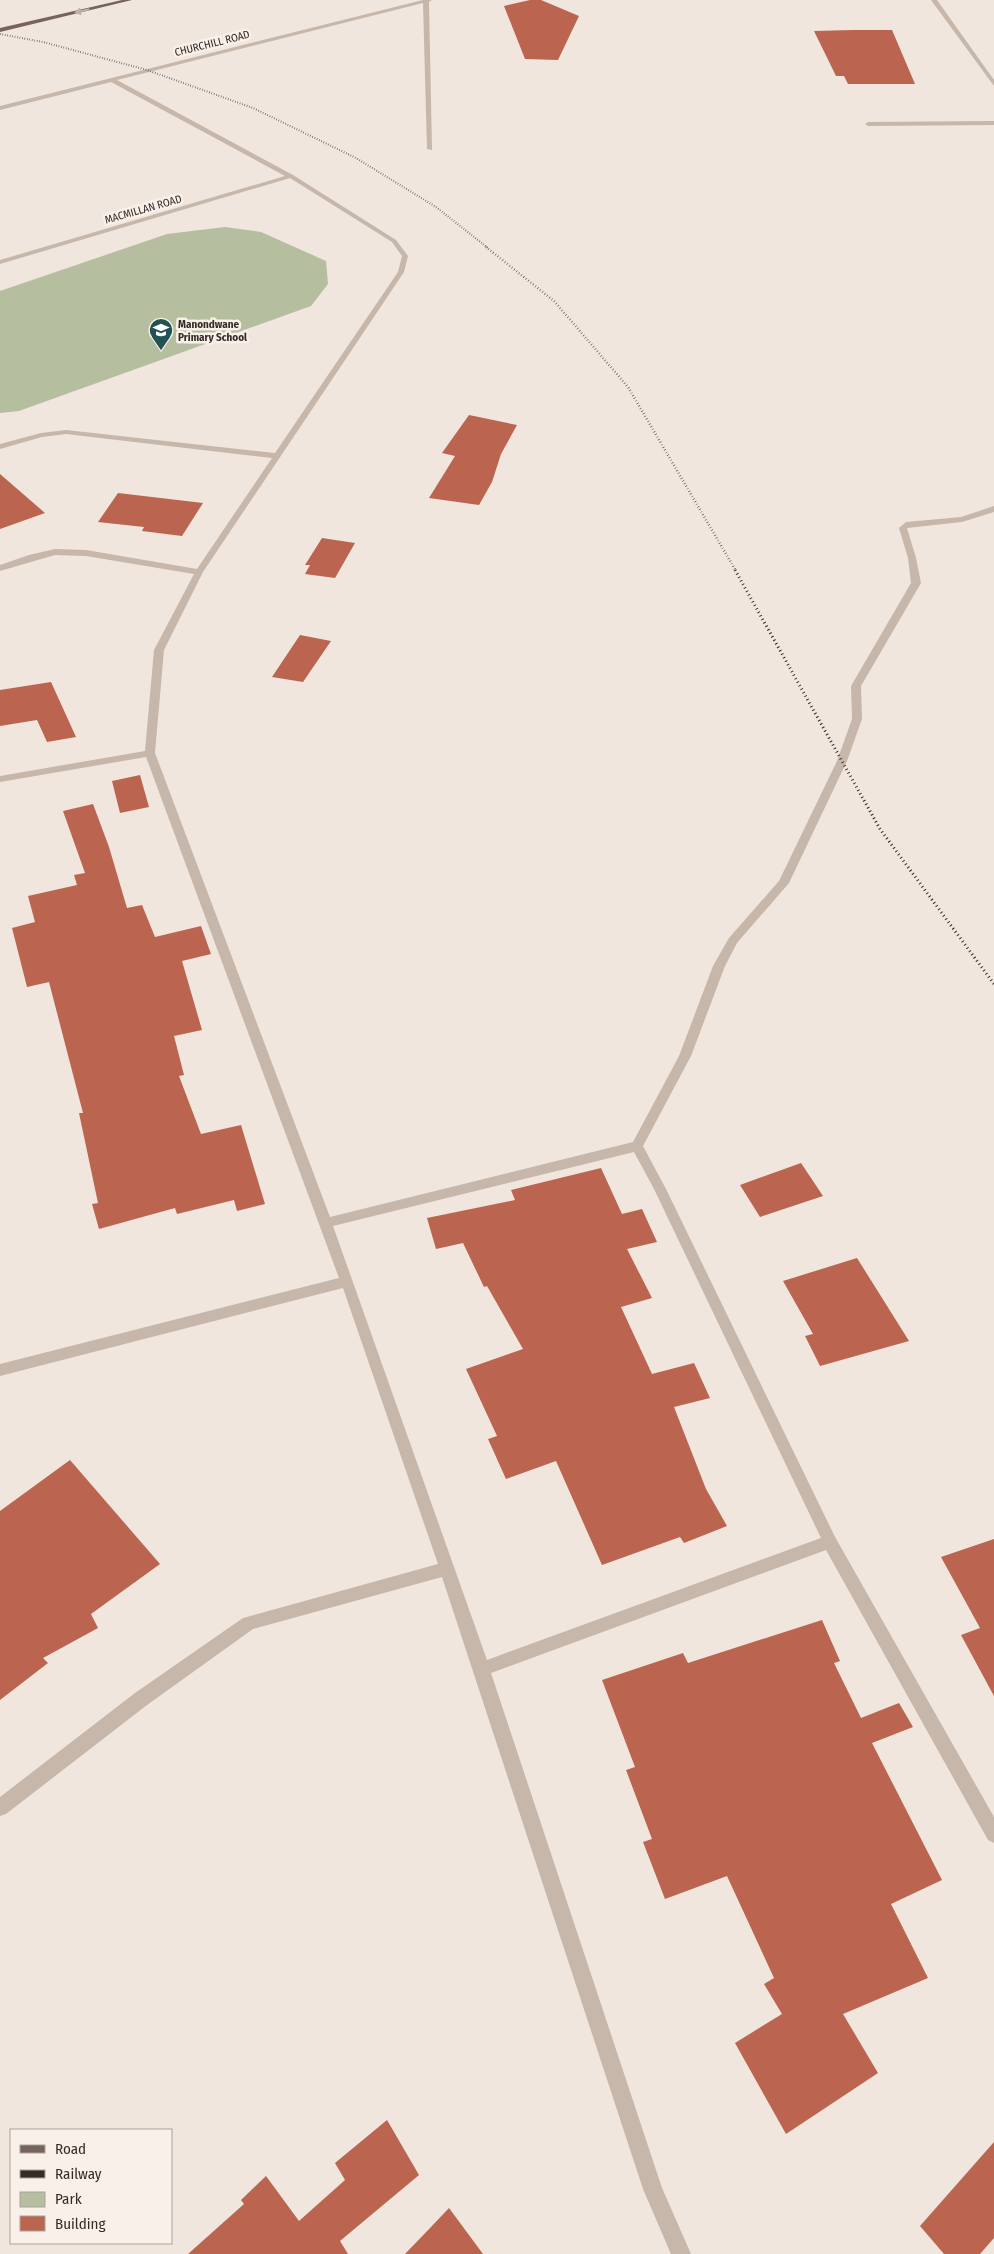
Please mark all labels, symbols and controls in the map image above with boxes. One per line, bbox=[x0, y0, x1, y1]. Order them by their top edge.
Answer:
one-way arrow bbox=[74, 7, 89, 15]
street label: CHURCHILL ROAD bbox=[173, 28, 251, 59]
street label: MACMILLAN ROAD bbox=[103, 192, 183, 227]
school or university icon: Manondwane Primary School bbox=[148, 317, 174, 351]
place label: Manondwane Primary School bbox=[178, 318, 248, 344]
legend bbox=[10, 2129, 172, 2244]
text: Road bbox=[55, 2140, 86, 2158]
text: Railway bbox=[55, 2165, 102, 2183]
text: Park bbox=[55, 2190, 82, 2208]
text: Building bbox=[55, 2215, 106, 2233]

